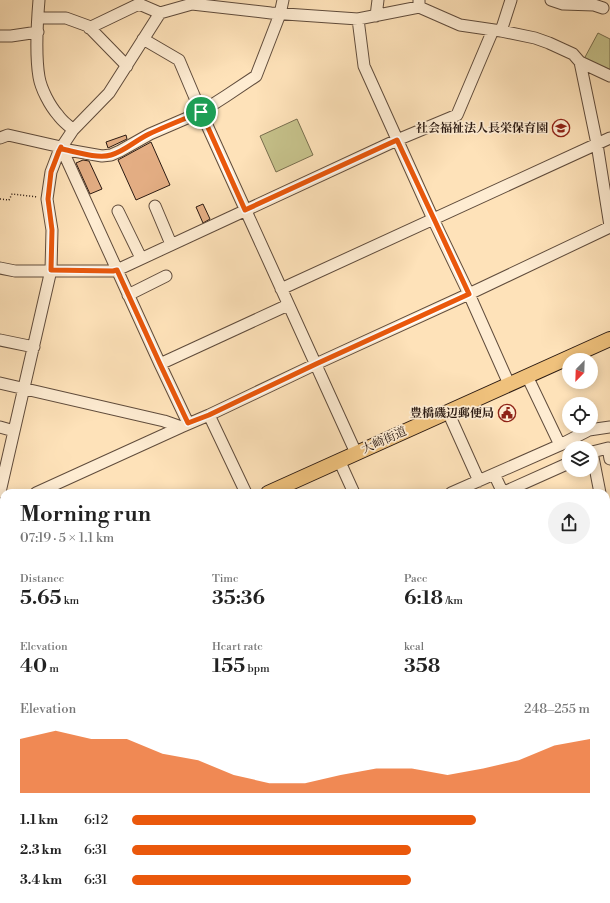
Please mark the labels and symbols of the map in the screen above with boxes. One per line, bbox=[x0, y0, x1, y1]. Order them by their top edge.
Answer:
pin bbox=[184, 95, 218, 129]
school or university icon: 社会福祉法人長栄保育園 bbox=[551, 118, 571, 138]
place label: 社会福祉法人長栄保育園 bbox=[416, 121, 548, 136]
north arrow bbox=[562, 353, 598, 389]
public building icon: 豊橋磯辺郵便局 bbox=[497, 403, 517, 423]
place label: 豊橋磯辺郵便局 bbox=[410, 406, 494, 421]
street label: 大崎街道 bbox=[359, 424, 409, 457]

